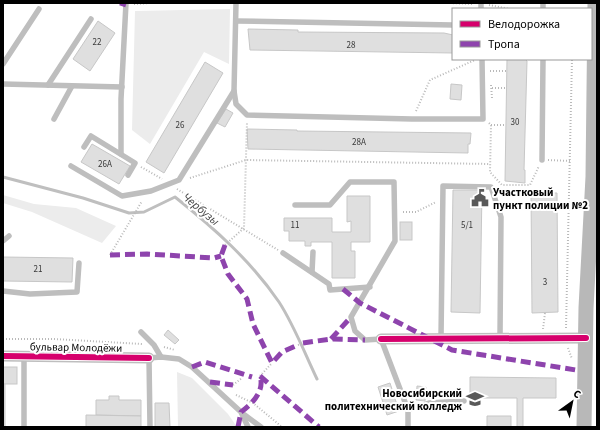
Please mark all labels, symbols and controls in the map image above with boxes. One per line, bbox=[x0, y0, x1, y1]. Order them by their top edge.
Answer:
legend bbox=[452, 8, 592, 60]
text: Велодорожка bbox=[488, 16, 560, 33]
house number: 22 bbox=[93, 36, 102, 49]
text: Тропа bbox=[488, 36, 520, 53]
house number: 28 bbox=[347, 39, 356, 52]
house number: 30 bbox=[511, 116, 520, 129]
house number: 26 bbox=[176, 119, 185, 132]
house number: 28А bbox=[352, 136, 366, 149]
house number: 26А bbox=[98, 158, 112, 171]
place label: Участковый пункт полиции №2 bbox=[493, 185, 588, 213]
public building icon: Участковый пункт полиции №2 bbox=[470, 188, 490, 208]
water label: Чербузы bbox=[179, 189, 223, 230]
house number: 11 bbox=[291, 219, 299, 232]
house number: 5/1 bbox=[461, 219, 473, 232]
house number: 21 bbox=[34, 263, 42, 276]
house number: 3 bbox=[543, 276, 548, 289]
street label: бульвар Молодёжи bbox=[30, 339, 122, 356]
north arrow bbox=[552, 382, 592, 422]
place label: Новосибирский политехнический колледж bbox=[325, 386, 463, 414]
text: С bbox=[570, 386, 584, 402]
school or university icon: Новосибирский политехнический колледж bbox=[465, 389, 485, 409]

